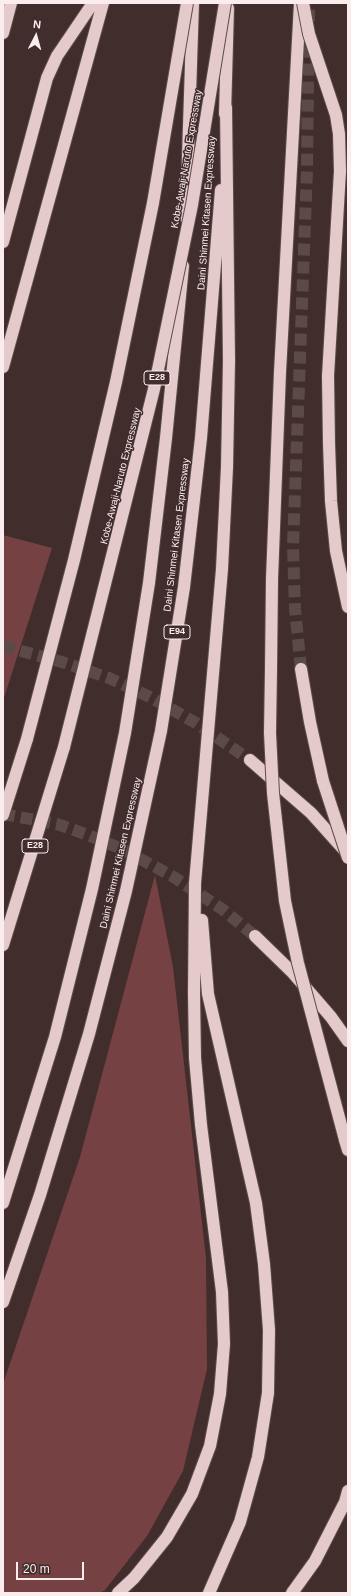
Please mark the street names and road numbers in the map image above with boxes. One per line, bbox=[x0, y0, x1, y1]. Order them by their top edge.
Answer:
street label: Kobe-Awaji-Naruto Expressway bbox=[169, 89, 205, 229]
street label: Daini Shinmei Kitasen Expressway bbox=[196, 136, 218, 290]
road number: E28 bbox=[144, 371, 170, 385]
street label: Kobe-Awaji-Naruto Expressway bbox=[98, 406, 144, 546]
street label: Daini Shinmei Kitasen Expressway bbox=[162, 458, 192, 612]
road number: E94 bbox=[164, 625, 190, 639]
street label: Daini Shinmei Kitasen Expressway bbox=[98, 776, 144, 930]
road number: E28 bbox=[22, 839, 48, 853]

